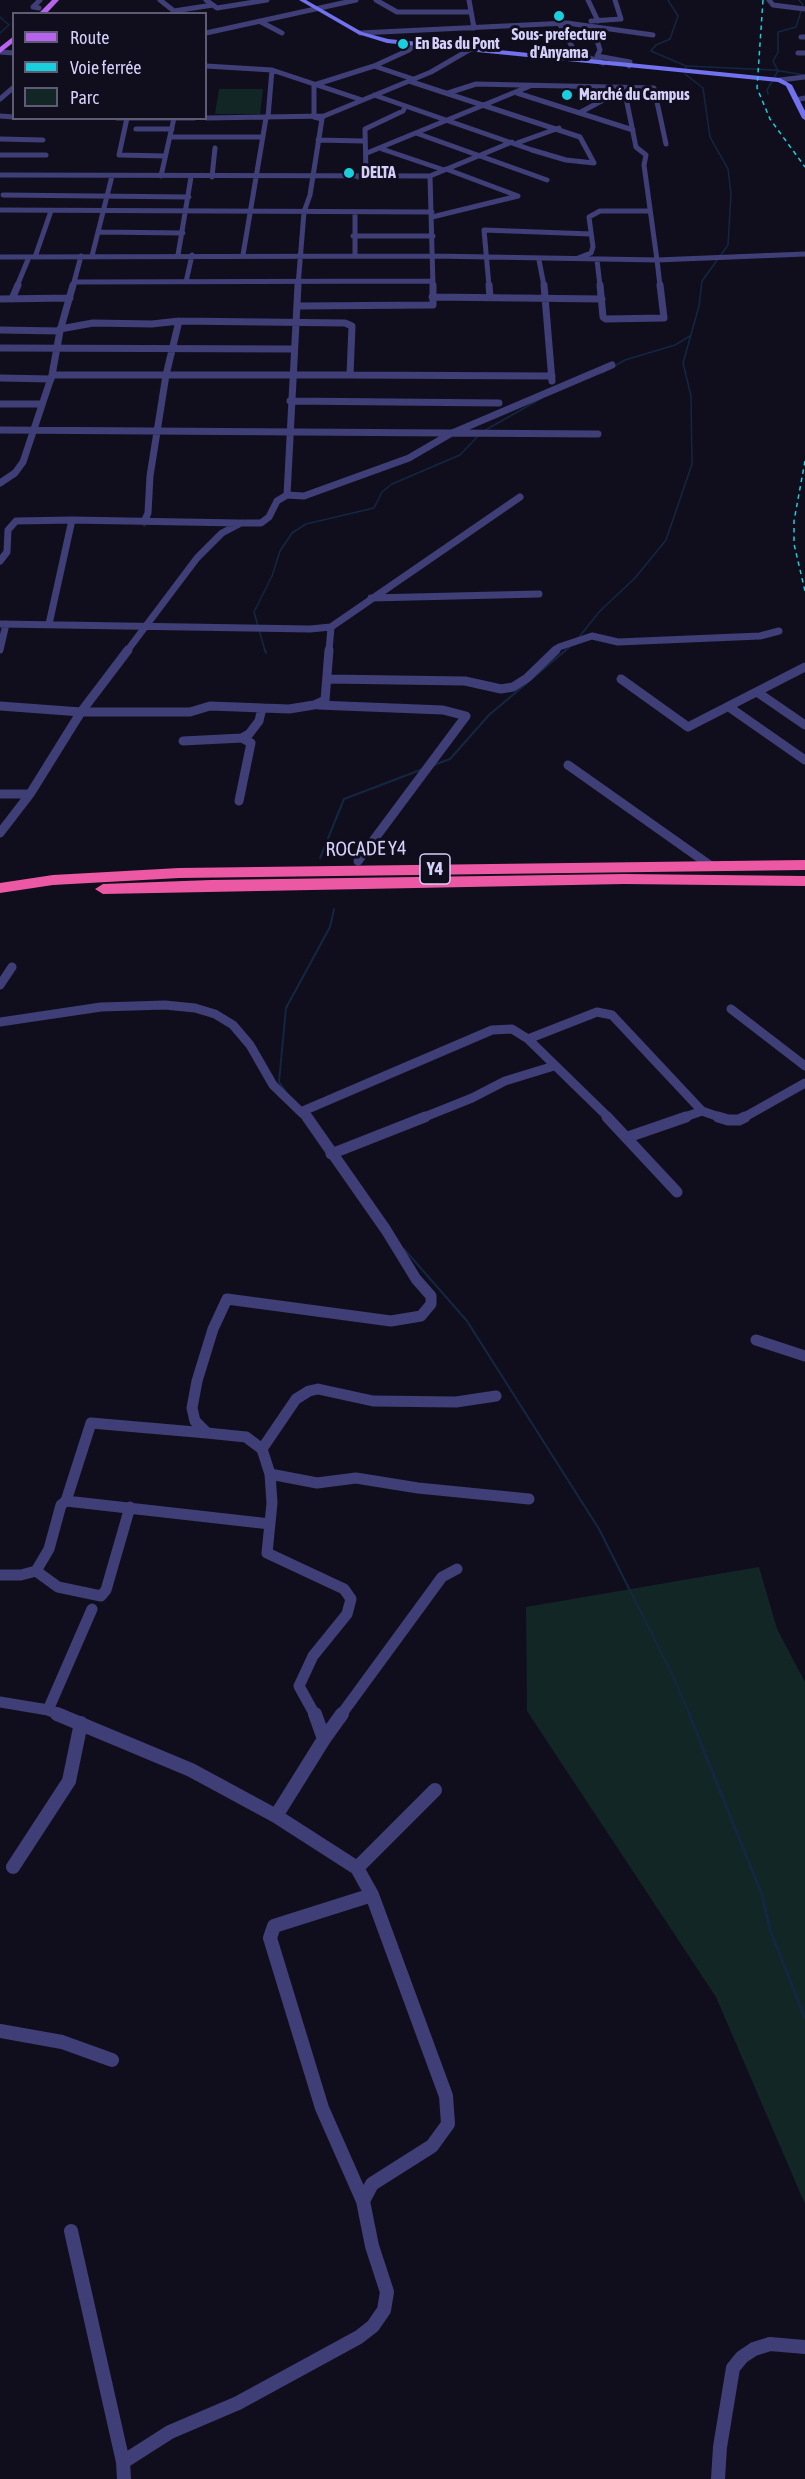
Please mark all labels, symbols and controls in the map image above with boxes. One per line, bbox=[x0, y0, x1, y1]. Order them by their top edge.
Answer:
marker: Sous- prefecture d'Anyama bbox=[552, 9, 566, 23]
legend bbox=[12, 12, 207, 120]
place label: Sous- prefecture d'Anyama bbox=[511, 25, 607, 63]
text: Route bbox=[70, 27, 109, 48]
place label: En Bas du Pont bbox=[415, 34, 500, 54]
marker: En Bas du Pont bbox=[396, 37, 410, 51]
text: Voie ferrée bbox=[70, 57, 142, 78]
place label: Marché du Campus bbox=[579, 85, 690, 105]
text: Parc bbox=[70, 87, 99, 108]
marker: Marché du Campus bbox=[560, 88, 574, 102]
place label: DELTA bbox=[361, 163, 396, 183]
marker: DELTA bbox=[342, 166, 356, 180]
street label: ROCADE Y4 bbox=[325, 836, 407, 862]
road number: Y4 bbox=[420, 854, 450, 884]

